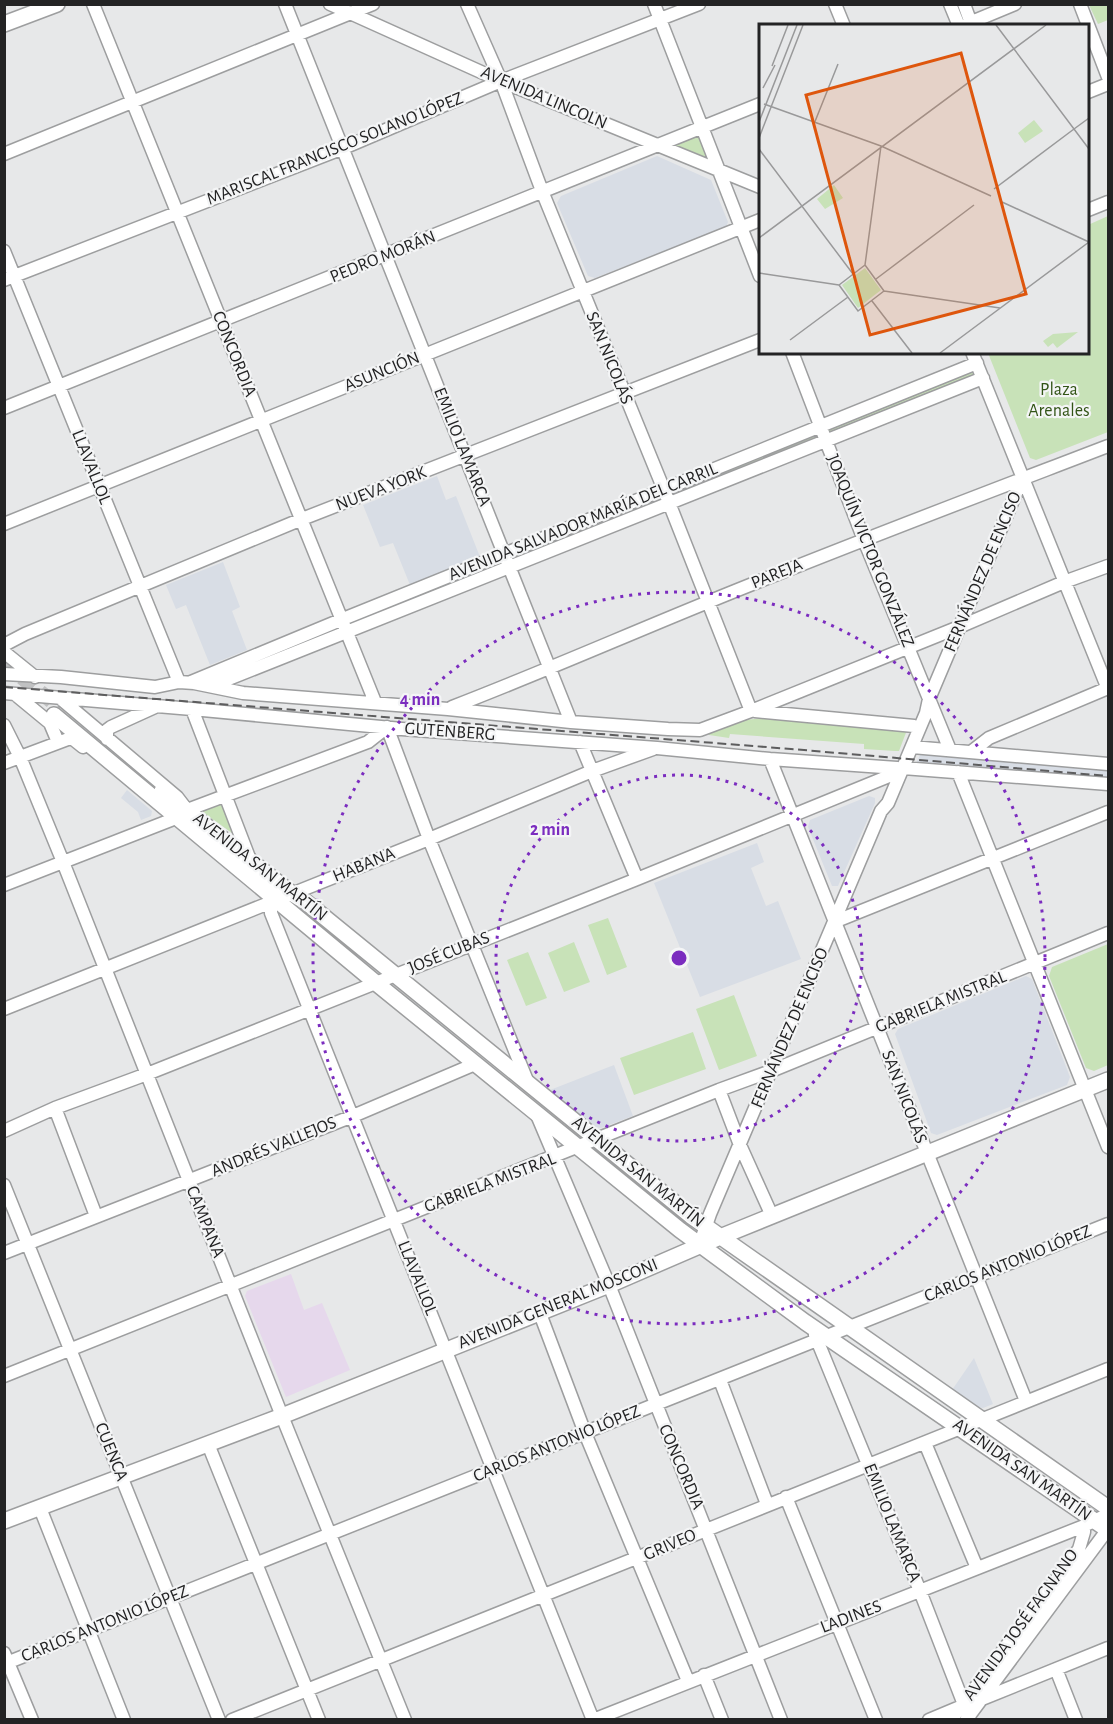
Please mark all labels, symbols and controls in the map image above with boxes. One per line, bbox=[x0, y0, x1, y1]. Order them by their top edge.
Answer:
inset map bbox=[759, 24, 1089, 354]
street label: AVENIDA LINCOLN bbox=[478, 63, 610, 133]
street label: MARISCAL FRANCISCO SOLANO LÓPEZ bbox=[203, 86, 466, 209]
street label: PEDRO MORÁN bbox=[326, 225, 438, 286]
street label: SAN NICOLÁS bbox=[582, 308, 639, 407]
street label: CONCORDIA bbox=[209, 309, 259, 400]
street label: ASUNCIÓN bbox=[341, 346, 422, 395]
park label: Plaza Arenales bbox=[1028, 381, 1090, 420]
street label: EMILIO LAMARCA bbox=[430, 385, 494, 509]
street label: LLAVALLOL bbox=[68, 427, 114, 507]
street label: JOAQUÍN VICTOR GONZÁLEZ bbox=[823, 451, 920, 650]
street label: AVENIDA SALVADOR MARÍA DEL CARRIL bbox=[445, 457, 720, 584]
street label: NUEVA YORK bbox=[333, 463, 429, 515]
street label: FERNÁNDEZ DE ENCISO bbox=[938, 488, 1025, 655]
street label: PAREJA bbox=[749, 555, 806, 592]
text: 4 min bbox=[400, 691, 440, 709]
street label: GUTENBERG bbox=[404, 720, 496, 744]
street label: AVENIDA SAN MARTÍN bbox=[190, 807, 332, 925]
text: 2 min bbox=[530, 821, 570, 839]
street label: HABANA bbox=[330, 844, 398, 886]
street label: JOSÉ CUBAS bbox=[405, 926, 492, 977]
street label: FERNÁNDEZ DE ENCISO bbox=[745, 944, 832, 1111]
centre of rings bbox=[669, 948, 689, 968]
street label: GABRIELA MISTRAL bbox=[873, 967, 1009, 1036]
street label: SAN NICOLÁS bbox=[878, 1047, 933, 1146]
street label: ANDRÉS VALLEJOS bbox=[208, 1111, 339, 1180]
street label: AVENIDA SAN MARTÍN bbox=[568, 1111, 710, 1231]
street label: GABRIELA MISTRAL bbox=[422, 1149, 559, 1216]
street label: CAMPANA bbox=[183, 1184, 228, 1261]
street label: CARLOS ANTONIO LÓPEZ bbox=[921, 1219, 1094, 1306]
street label: LLAVALLOL bbox=[394, 1238, 440, 1318]
street label: AVENIDA GENERAL MOSCONI bbox=[455, 1256, 661, 1352]
street label: CARLOS ANTONIO LÓPEZ bbox=[470, 1399, 643, 1486]
street label: AVENIDA SAN MARTÍN bbox=[949, 1413, 1096, 1525]
street label: CUENCA bbox=[91, 1420, 131, 1484]
street label: CONCORDIA bbox=[655, 1422, 707, 1513]
street label: EMILIO LAMARCA bbox=[860, 1461, 924, 1585]
street label: GRIVEO bbox=[641, 1526, 699, 1564]
street label: AVENIDA JOSÉ FAGNANO bbox=[958, 1544, 1082, 1704]
street label: CARLOS ANTONIO LÓPEZ bbox=[18, 1579, 191, 1666]
street label: LADINES bbox=[818, 1597, 884, 1637]

